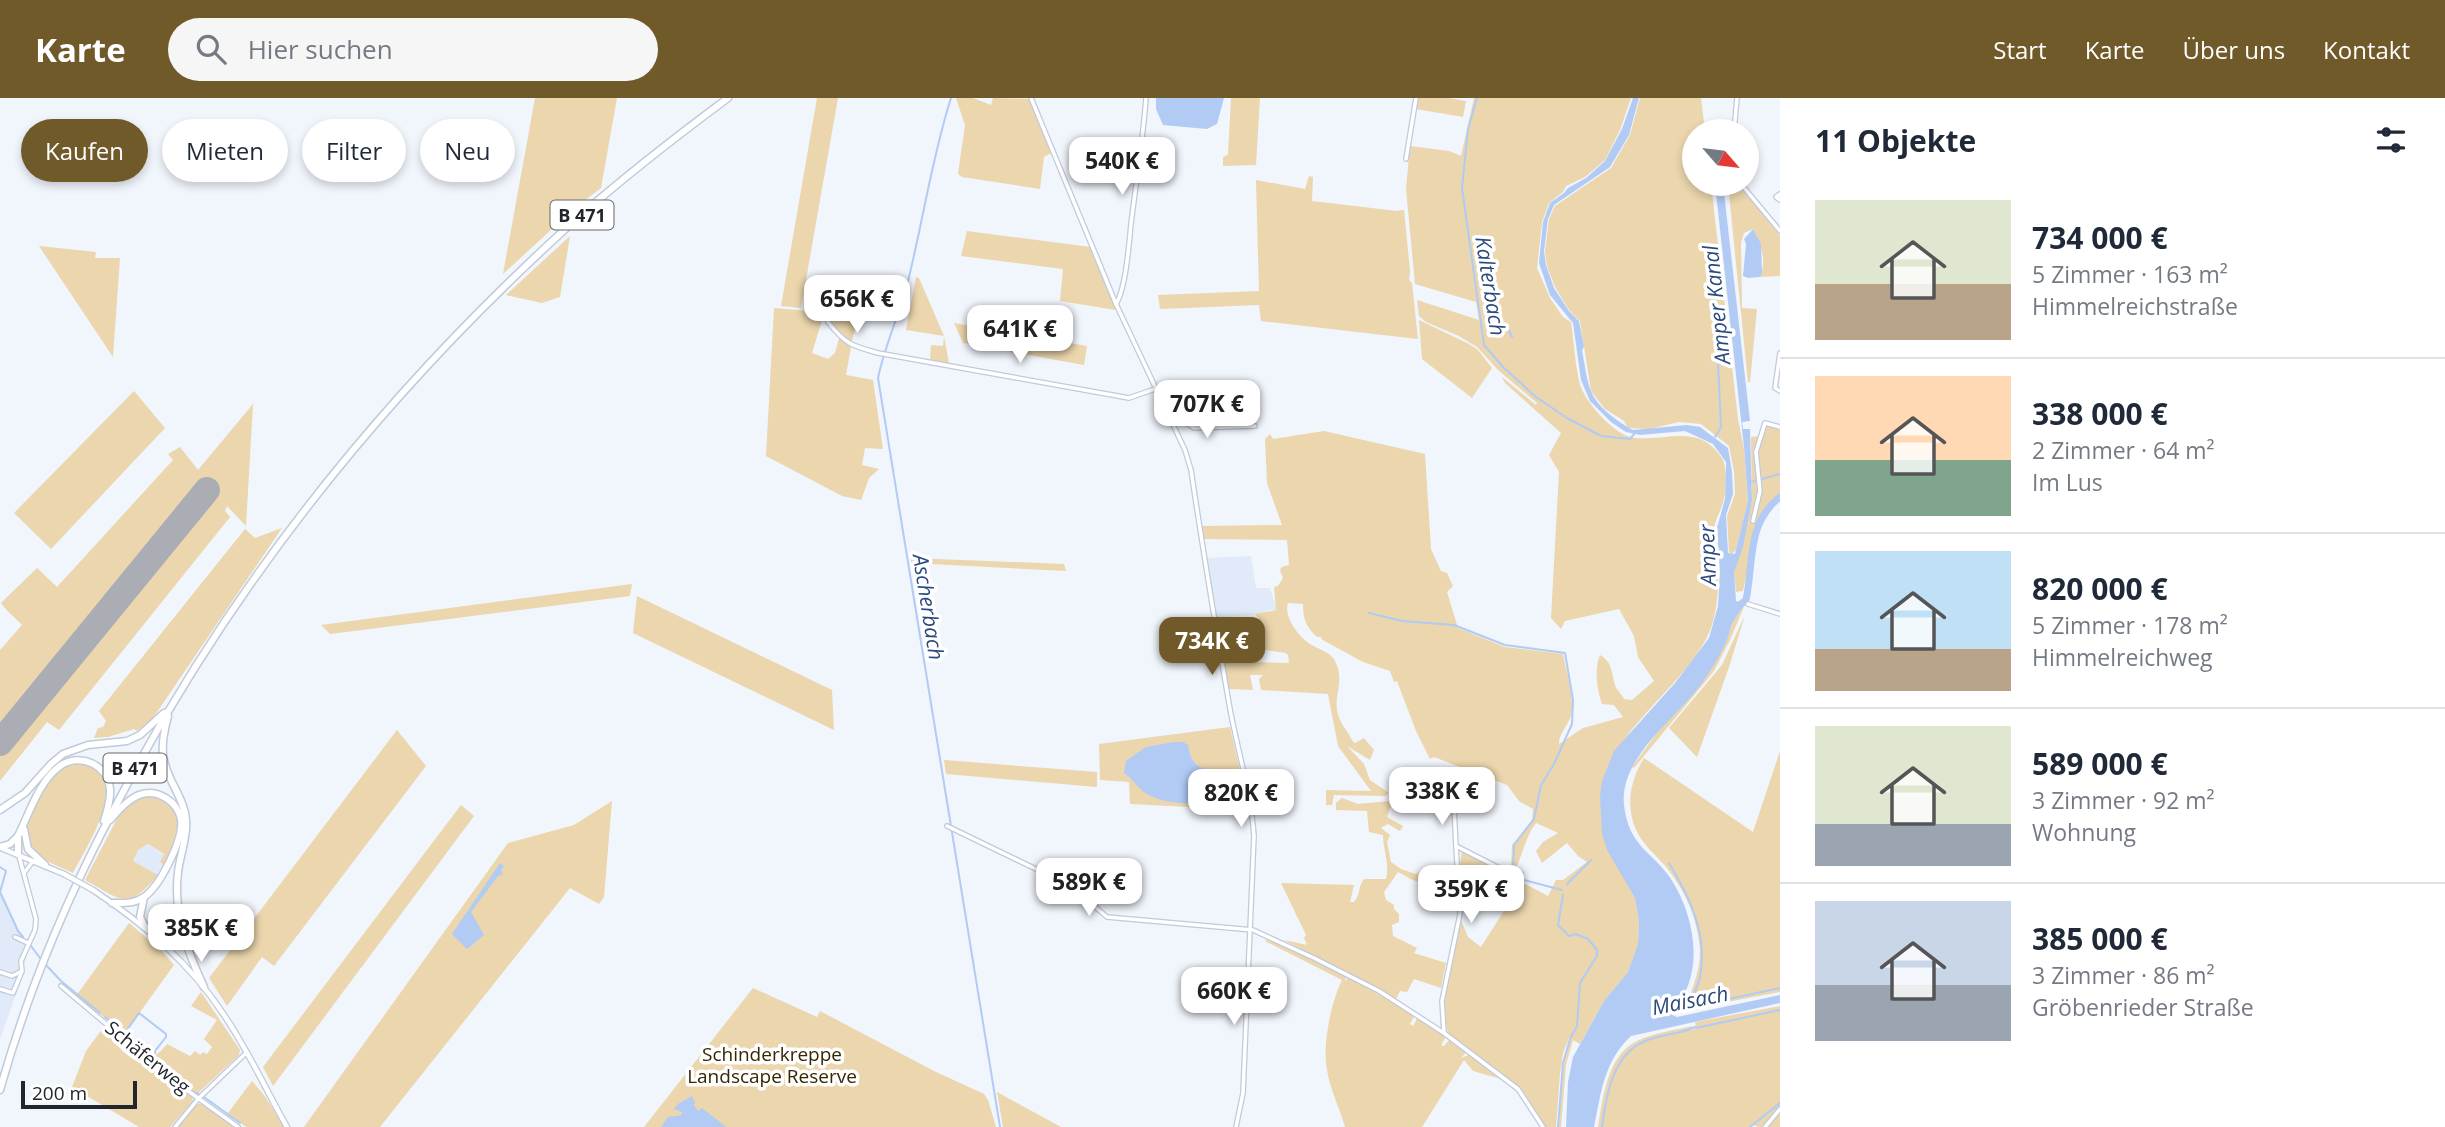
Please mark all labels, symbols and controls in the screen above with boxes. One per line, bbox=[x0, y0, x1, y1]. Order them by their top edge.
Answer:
search box bbox=[168, 18, 658, 81]
text: Karte bbox=[35, 27, 126, 72]
icon: search bbox=[192, 30, 230, 68]
text: Hier suchen bbox=[248, 31, 393, 67]
text: Start bbox=[1993, 33, 2047, 66]
text: Karte bbox=[2085, 33, 2145, 66]
text: Über uns bbox=[2183, 33, 2285, 66]
text: Kontakt bbox=[2323, 33, 2410, 66]
chip: Kaufen bbox=[21, 119, 148, 182]
chip: Mieten bbox=[162, 119, 288, 182]
chip: Filter bbox=[302, 119, 406, 182]
chip: Neu bbox=[420, 119, 515, 182]
north arrow bbox=[1682, 119, 1759, 196]
map controls bbox=[1682, 119, 1759, 196]
text: 11 Objekte bbox=[1815, 120, 1976, 161]
icon: filters bbox=[2372, 121, 2410, 159]
pin: 540K € bbox=[1065, 138, 1179, 197]
text: 540K € bbox=[1085, 144, 1159, 176]
road number: B 471 bbox=[550, 201, 614, 230]
text: 734 000 € bbox=[2032, 217, 2168, 258]
icon: home bbox=[1871, 228, 1955, 312]
water label: Kalterbach bbox=[1469, 234, 1513, 338]
water label: Amper Kanal bbox=[1696, 244, 1736, 368]
text: 5 Zimmer · 163 m² bbox=[2032, 258, 2228, 290]
pin: 656K € bbox=[800, 275, 914, 335]
text: 656K € bbox=[820, 282, 894, 314]
text: Himmelreichstraße bbox=[2032, 290, 2238, 322]
pin: 641K € bbox=[963, 306, 1077, 365]
text: 641K € bbox=[983, 312, 1057, 344]
pin: 707K € bbox=[1150, 380, 1264, 440]
text: 707K € bbox=[1170, 387, 1244, 419]
text: 338 000 € bbox=[2032, 393, 2168, 434]
icon: home bbox=[1871, 404, 1955, 488]
text: 2 Zimmer · 64 m² bbox=[2032, 434, 2215, 466]
text: Im Lus bbox=[2032, 466, 2103, 498]
water label: Amper bbox=[1692, 523, 1722, 588]
water label: Ascherbach bbox=[907, 550, 951, 662]
text: 820 000 € bbox=[2032, 568, 2168, 609]
icon: home bbox=[1871, 579, 1955, 663]
text: 5 Zimmer · 178 m² bbox=[2032, 609, 2228, 641]
pin: 734K € bbox=[1155, 618, 1269, 677]
text: 734K € bbox=[1175, 624, 1249, 656]
text: Himmelreichweg bbox=[2032, 641, 2213, 673]
text: 589 000 € bbox=[2032, 743, 2168, 784]
road number: B 471 bbox=[104, 754, 166, 782]
icon: home bbox=[1871, 754, 1955, 838]
pin: 338K € bbox=[1385, 768, 1499, 827]
pin: 820K € bbox=[1184, 770, 1298, 829]
text: 338K € bbox=[1405, 774, 1479, 806]
text: 820K € bbox=[1204, 776, 1278, 808]
text: 3 Zimmer · 92 m² bbox=[2032, 784, 2215, 816]
text: Wohnung bbox=[2032, 816, 2136, 848]
pin: 589K € bbox=[1032, 858, 1146, 918]
text: 589K € bbox=[1052, 865, 1126, 897]
pin: 359K € bbox=[1414, 866, 1528, 925]
text: 359K € bbox=[1434, 872, 1508, 904]
pin: 385K € bbox=[144, 904, 258, 964]
text: 385K € bbox=[164, 911, 238, 943]
text: 385 000 € bbox=[2032, 918, 2168, 959]
icon: home bbox=[1871, 929, 1955, 1013]
text: 3 Zimmer · 86 m² bbox=[2032, 959, 2215, 991]
pin: 660K € bbox=[1177, 968, 1291, 1027]
text: 660K € bbox=[1197, 974, 1271, 1006]
water label: Maisach bbox=[1649, 979, 1731, 1021]
text: Gröbenrieder Straße bbox=[2032, 991, 2254, 1023]
street label: Schäferweg bbox=[100, 1015, 196, 1099]
park label: Schinderkreppe Landscape Reserve bbox=[687, 1041, 857, 1089]
scale bar bbox=[21, 1078, 136, 1110]
text: 200 m bbox=[32, 1080, 87, 1106]

